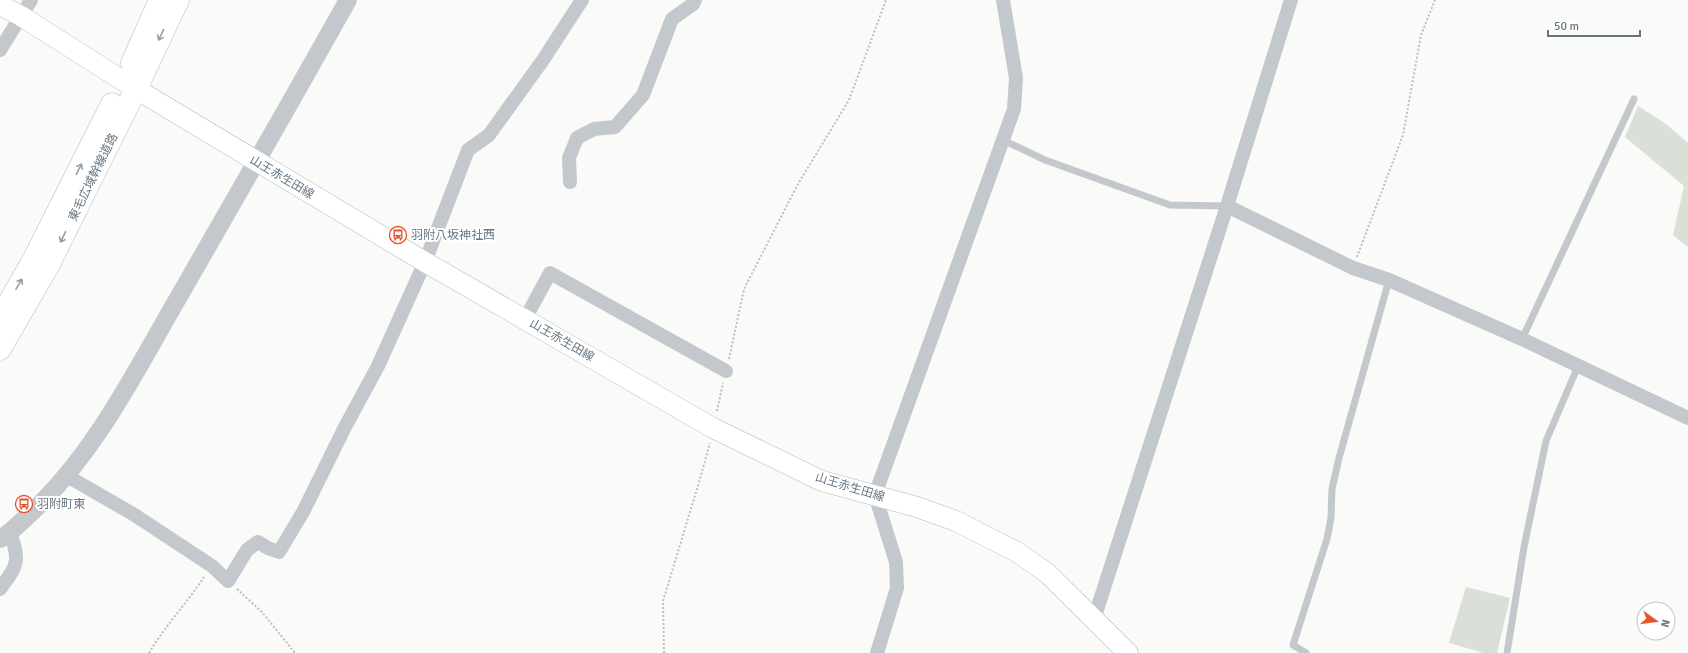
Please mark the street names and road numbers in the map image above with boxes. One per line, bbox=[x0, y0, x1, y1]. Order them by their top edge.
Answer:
street label: 東毛広域幹線道路 bbox=[66, 131, 121, 224]
street label: 山王赤生田線 bbox=[247, 152, 316, 202]
street label: 山王赤生田線 bbox=[527, 316, 597, 365]
street label: 山王赤生田線 bbox=[813, 470, 886, 505]

